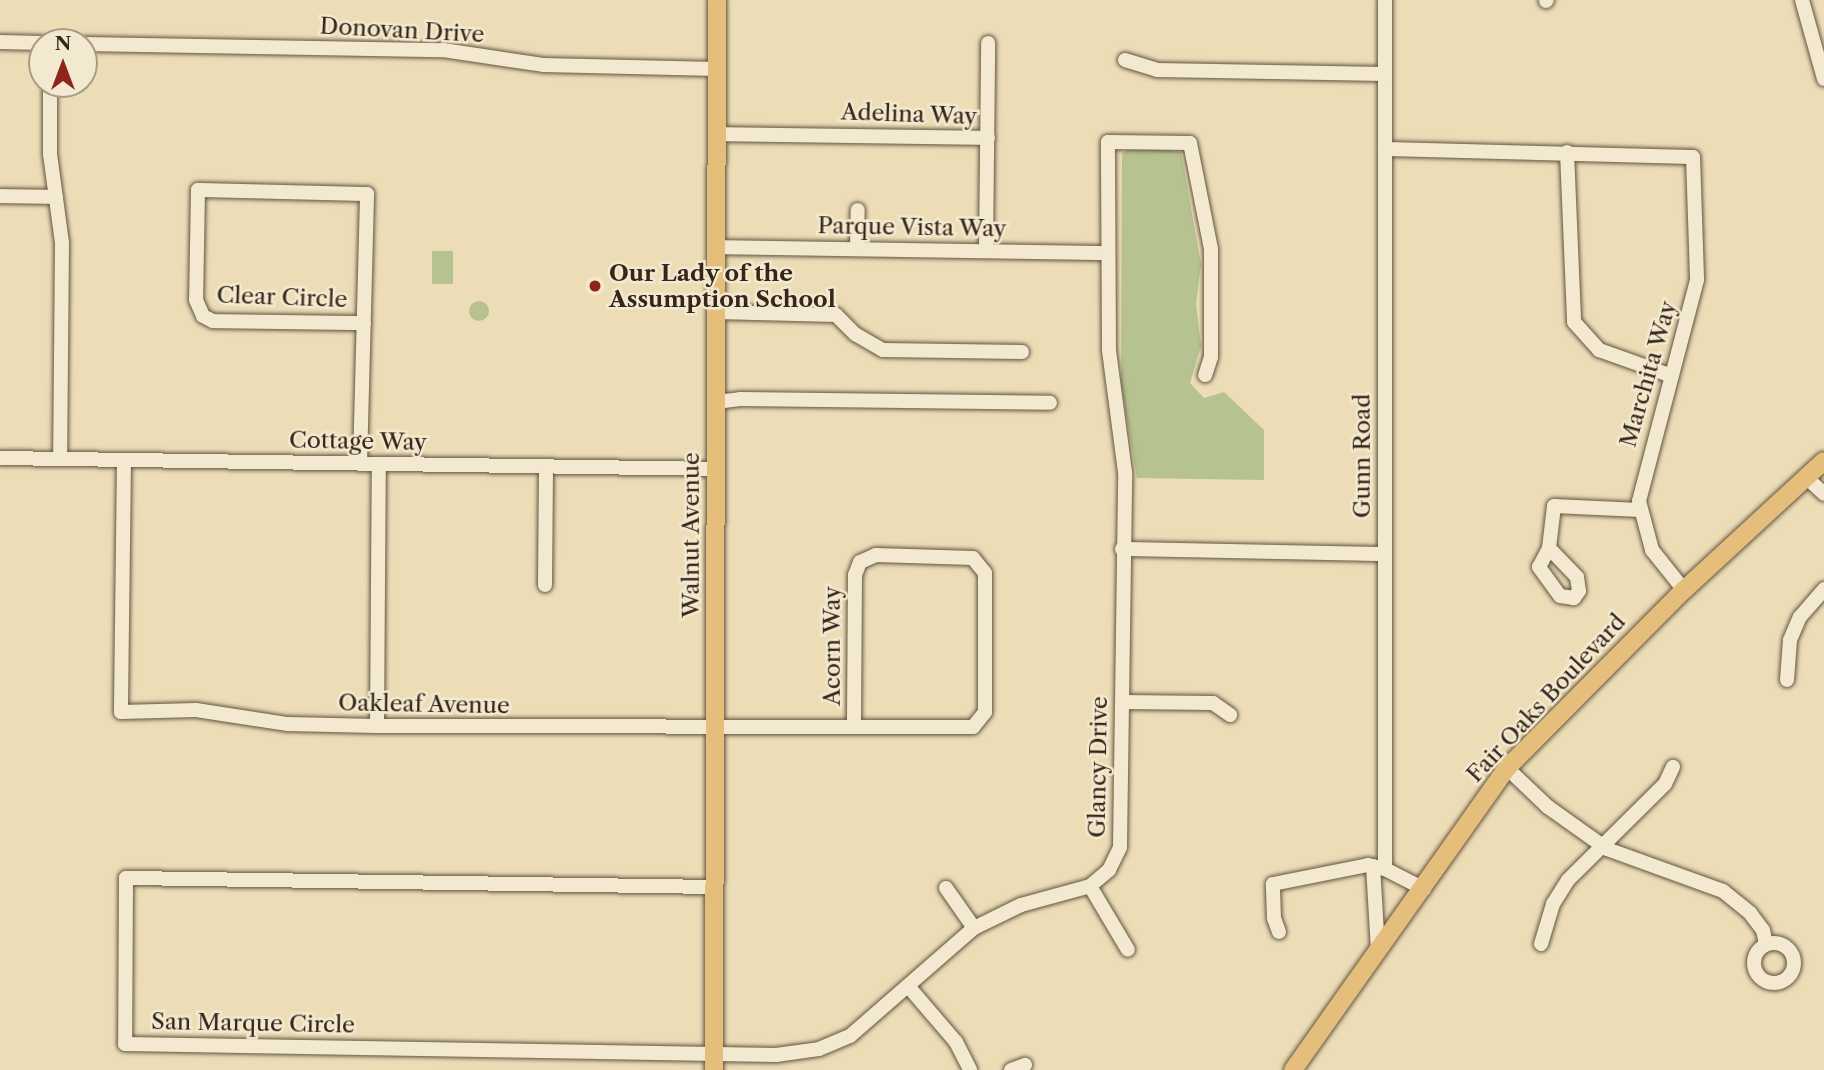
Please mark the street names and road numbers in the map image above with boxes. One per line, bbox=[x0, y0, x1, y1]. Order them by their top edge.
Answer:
street label: Donovan Drive bbox=[319, 12, 485, 48]
street label: Adelina Way bbox=[840, 98, 978, 130]
street label: Parque Vista Way bbox=[816, 212, 1008, 242]
street label: Clear Circle bbox=[216, 281, 348, 313]
street label: Marchita Way bbox=[1614, 297, 1682, 451]
street label: Gunn Road bbox=[1348, 394, 1376, 518]
street label: Cottage Way bbox=[288, 426, 428, 456]
street label: Walnut Avenue bbox=[677, 452, 705, 618]
street label: Acorn Way bbox=[818, 586, 846, 706]
street label: Fair Oaks Boulevard bbox=[1461, 608, 1631, 788]
street label: Oakleaf Avenue bbox=[338, 689, 510, 719]
street label: Glancy Drive bbox=[1083, 696, 1113, 838]
street label: San Marque Circle bbox=[151, 1007, 355, 1039]

